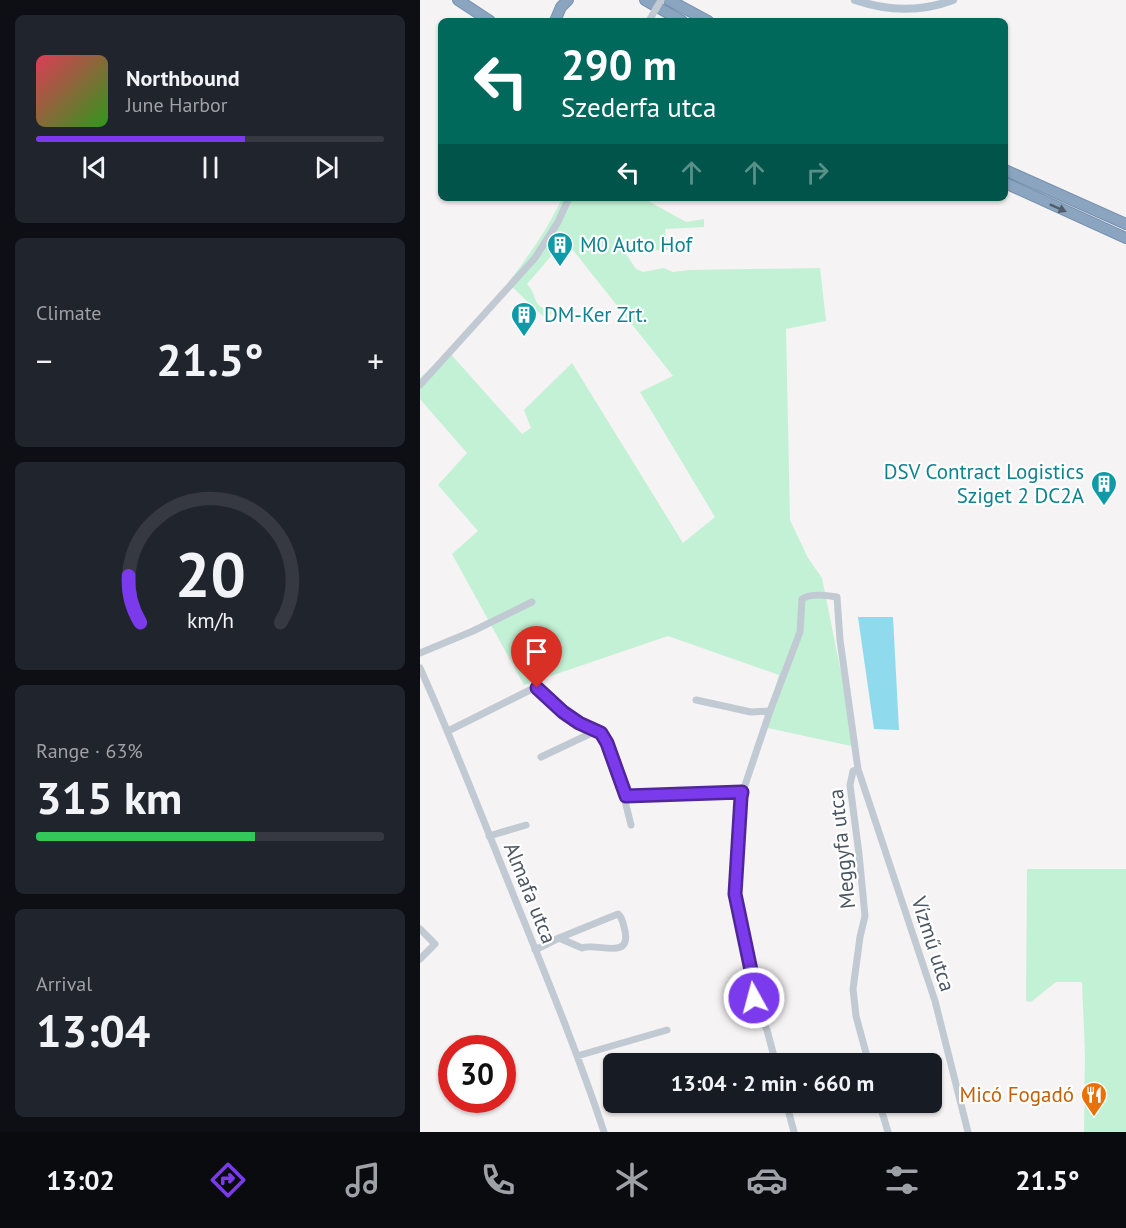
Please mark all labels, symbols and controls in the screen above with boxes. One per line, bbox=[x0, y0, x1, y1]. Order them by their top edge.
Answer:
text: 290 m bbox=[561, 37, 677, 92]
icon: left bbox=[462, 42, 540, 120]
text: Northbound bbox=[126, 64, 240, 92]
text: Szederfa utca bbox=[561, 90, 716, 124]
text: June Harbor bbox=[126, 92, 228, 118]
icon: previous bbox=[78, 151, 111, 184]
icon: pause bbox=[194, 151, 227, 184]
icon: next bbox=[310, 151, 343, 184]
icon: left bbox=[612, 156, 645, 189]
icon: ahead bbox=[675, 156, 708, 189]
icon: ahead bbox=[738, 156, 771, 189]
icon: right bbox=[801, 156, 834, 189]
one-way arrow bbox=[1049, 203, 1067, 213]
building icon: M0 Auto Hof bbox=[545, 230, 575, 268]
place label: M0 Auto Hof bbox=[580, 231, 693, 258]
text: Climate bbox=[36, 300, 102, 326]
building icon: DM-Ker Zrt. bbox=[509, 300, 539, 338]
place label: DM-Ker Zrt. bbox=[544, 301, 647, 328]
text: 21.5° bbox=[156, 330, 264, 388]
text: − bbox=[36, 339, 53, 382]
text: + bbox=[367, 339, 384, 382]
place label: DSV Contract Logistics Sziget 2 DC2A bbox=[884, 458, 1085, 509]
building icon: DSV Contract Logistics Sziget 2 DC2A bbox=[1089, 469, 1119, 507]
text: 20 bbox=[175, 533, 245, 614]
text: km/h bbox=[186, 606, 233, 634]
pin bbox=[511, 626, 562, 688]
icon: arrive bbox=[520, 635, 553, 668]
text: Range · 63% bbox=[36, 738, 143, 764]
text: 315 km bbox=[36, 768, 182, 826]
street label: Meggyfa utca bbox=[822, 788, 861, 910]
street label: Almafa utca bbox=[498, 838, 563, 947]
street label: Vízmű utca bbox=[905, 892, 961, 995]
position arrow bbox=[722, 966, 786, 1030]
text: Arrival bbox=[36, 971, 92, 997]
text: 13:04 bbox=[36, 1001, 150, 1059]
speed limit sign: 30 bbox=[438, 1035, 516, 1113]
text: 13:04 · 2 min · 660 m bbox=[671, 1069, 874, 1097]
restaurant icon: Micó Fogadó bbox=[1079, 1080, 1109, 1118]
place label: Micó Fogadó bbox=[960, 1081, 1074, 1108]
icon: directions bbox=[207, 1159, 249, 1201]
icon: music bbox=[342, 1159, 384, 1201]
icon: phone bbox=[477, 1159, 519, 1201]
icon: climate bbox=[611, 1159, 653, 1201]
icon: car bbox=[746, 1159, 788, 1201]
icon: filters bbox=[881, 1159, 923, 1201]
text: 13:02 bbox=[46, 1163, 115, 1197]
text: 21.5° bbox=[1015, 1163, 1080, 1197]

